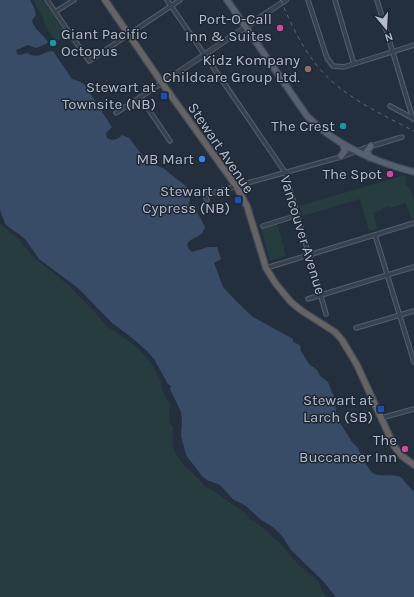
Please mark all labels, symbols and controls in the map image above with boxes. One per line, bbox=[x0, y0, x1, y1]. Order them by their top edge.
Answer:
north arrow bbox=[366, 8, 406, 48]
place label: Port-O-Call Inn & Suites bbox=[185, 10, 272, 45]
marker: Port-O-Call Inn & Suites bbox=[275, 23, 285, 33]
place label: Giant Pacific Octopus bbox=[61, 25, 148, 60]
text: N bbox=[383, 30, 395, 44]
marker: Giant Pacific Octopus bbox=[48, 38, 58, 48]
place label: Kidz Kompany Childcare Group Ltd. bbox=[163, 51, 300, 86]
marker: Kidz Kompany Childcare Group Ltd. bbox=[303, 64, 313, 74]
place label: Stewart at Townsite (NB) bbox=[62, 78, 156, 113]
marker: Stewart at Townsite (NB) bbox=[159, 91, 169, 101]
street label: Stewart Avenue bbox=[184, 99, 258, 197]
place label: The Crest bbox=[271, 117, 335, 135]
marker: The Crest bbox=[338, 121, 348, 131]
place label: MB Mart bbox=[136, 150, 194, 168]
marker: MB Mart bbox=[197, 154, 207, 164]
place label: The Spot bbox=[323, 165, 382, 183]
marker: The Spot bbox=[385, 169, 395, 179]
street label: Vancouver Avenue bbox=[276, 173, 330, 297]
place label: Stewart at Cypress (NB) bbox=[142, 182, 230, 217]
marker: Stewart at Cypress (NB) bbox=[233, 195, 243, 205]
place label: Stewart at Larch (SB) bbox=[303, 391, 373, 426]
marker: Stewart at Larch (SB) bbox=[376, 404, 386, 414]
place label: The Buccaneer Inn bbox=[299, 431, 397, 466]
marker: The Buccaneer Inn bbox=[400, 444, 410, 454]

